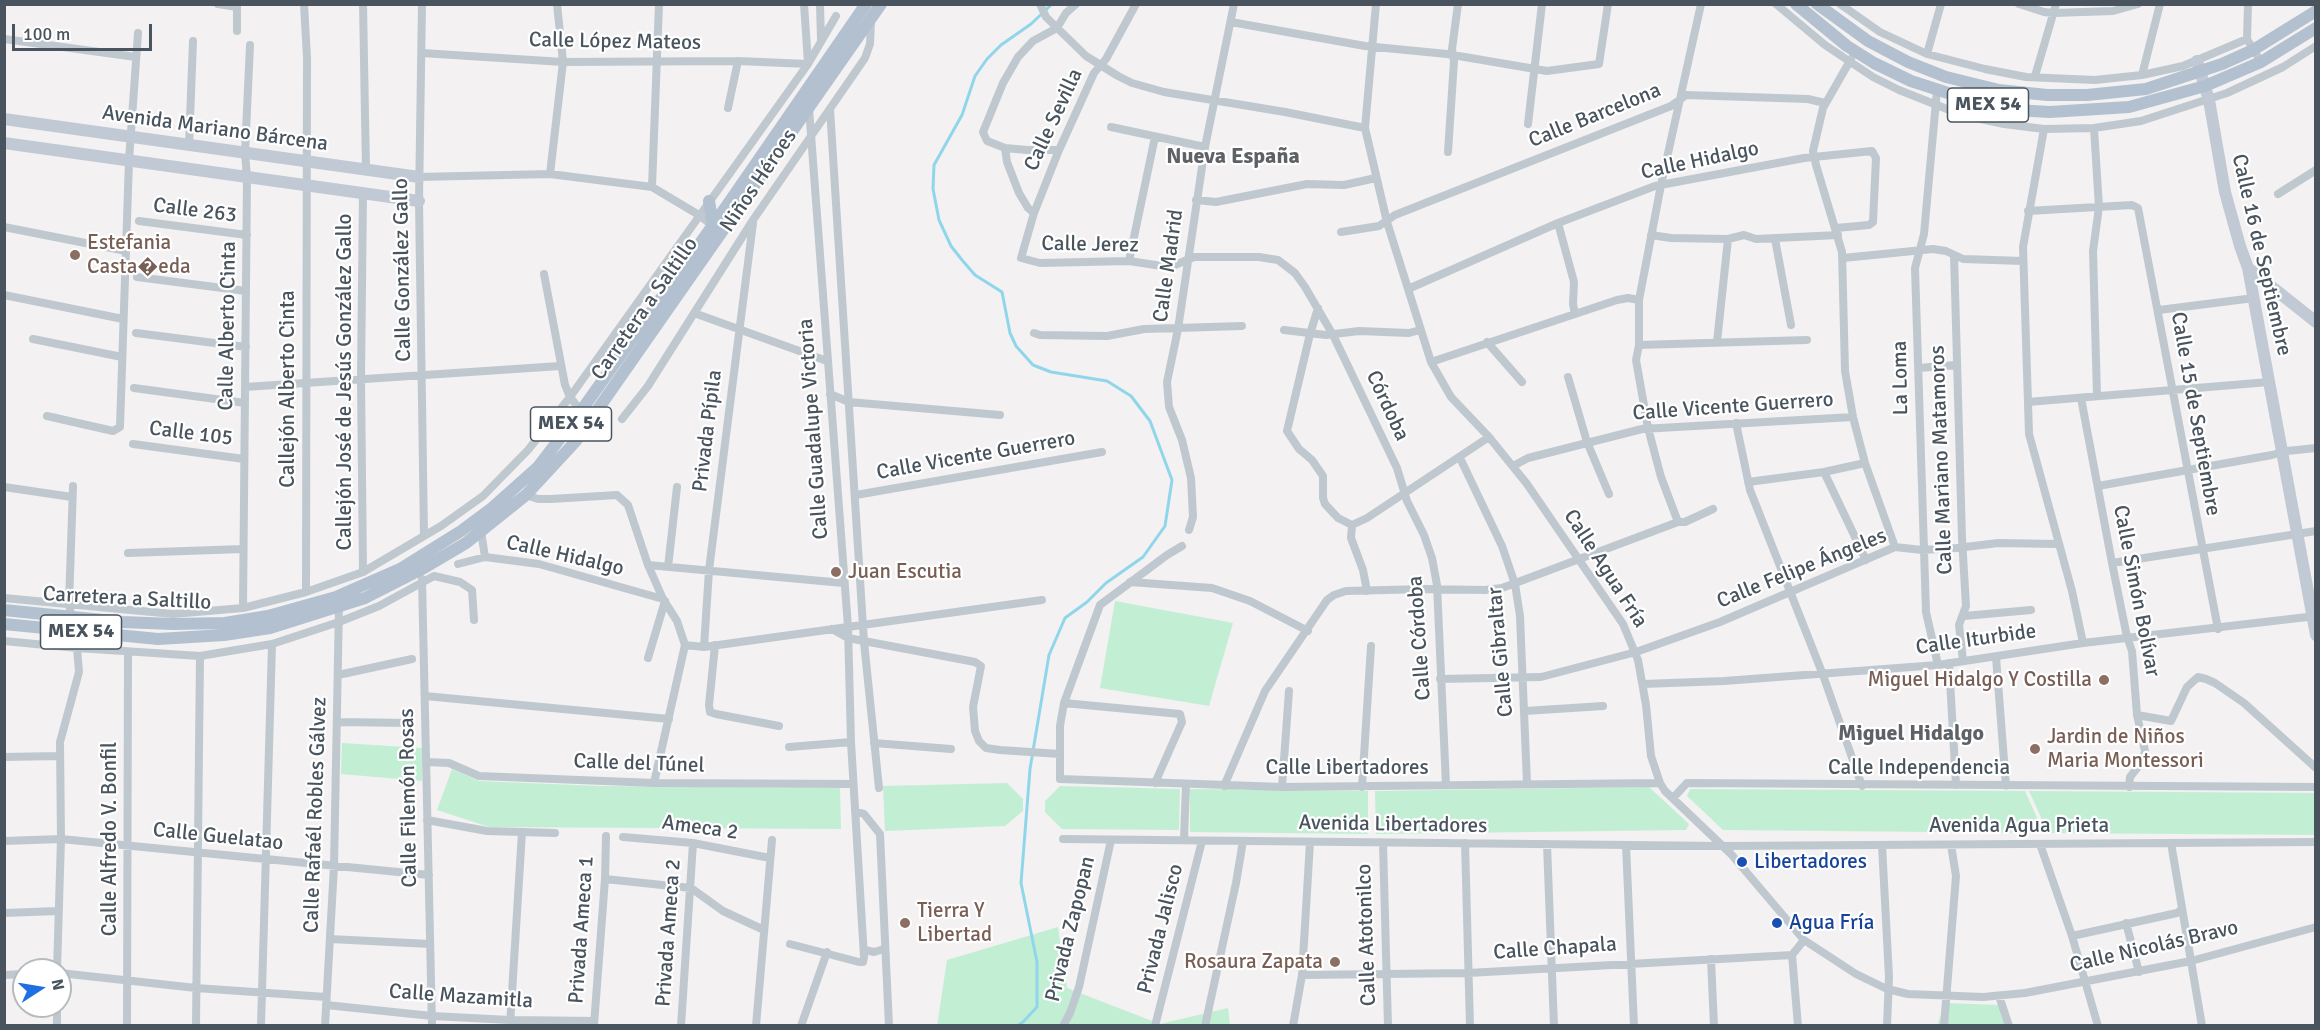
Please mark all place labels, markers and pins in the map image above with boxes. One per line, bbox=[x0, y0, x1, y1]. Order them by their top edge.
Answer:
place label: Estefania Casta�eda bbox=[87, 230, 191, 280]
marker: Estefania Casta�eda bbox=[68, 248, 82, 262]
place label: Juan Escutia bbox=[848, 559, 962, 585]
marker: Juan Escutia bbox=[829, 565, 843, 579]
place label: Miguel Hidalgo Y Costilla bbox=[1867, 667, 2092, 693]
marker: Miguel Hidalgo Y Costilla bbox=[2097, 673, 2111, 687]
place label: Jardin de Niños Maria Montessori bbox=[2047, 724, 2204, 774]
marker: Jardin de Niños Maria Montessori bbox=[2028, 742, 2042, 756]
place label: Libertadores bbox=[1754, 849, 1867, 875]
marker: Libertadores bbox=[1735, 855, 1749, 869]
place label: Tierra Y Libertad bbox=[917, 898, 992, 948]
place label: Agua Fría bbox=[1789, 910, 1874, 936]
marker: Tierra Y Libertad bbox=[898, 916, 912, 930]
marker: Agua Fría bbox=[1770, 916, 1784, 930]
place label: Rosaura Zapata bbox=[1184, 949, 1323, 975]
marker: Rosaura Zapata bbox=[1328, 955, 1342, 969]

